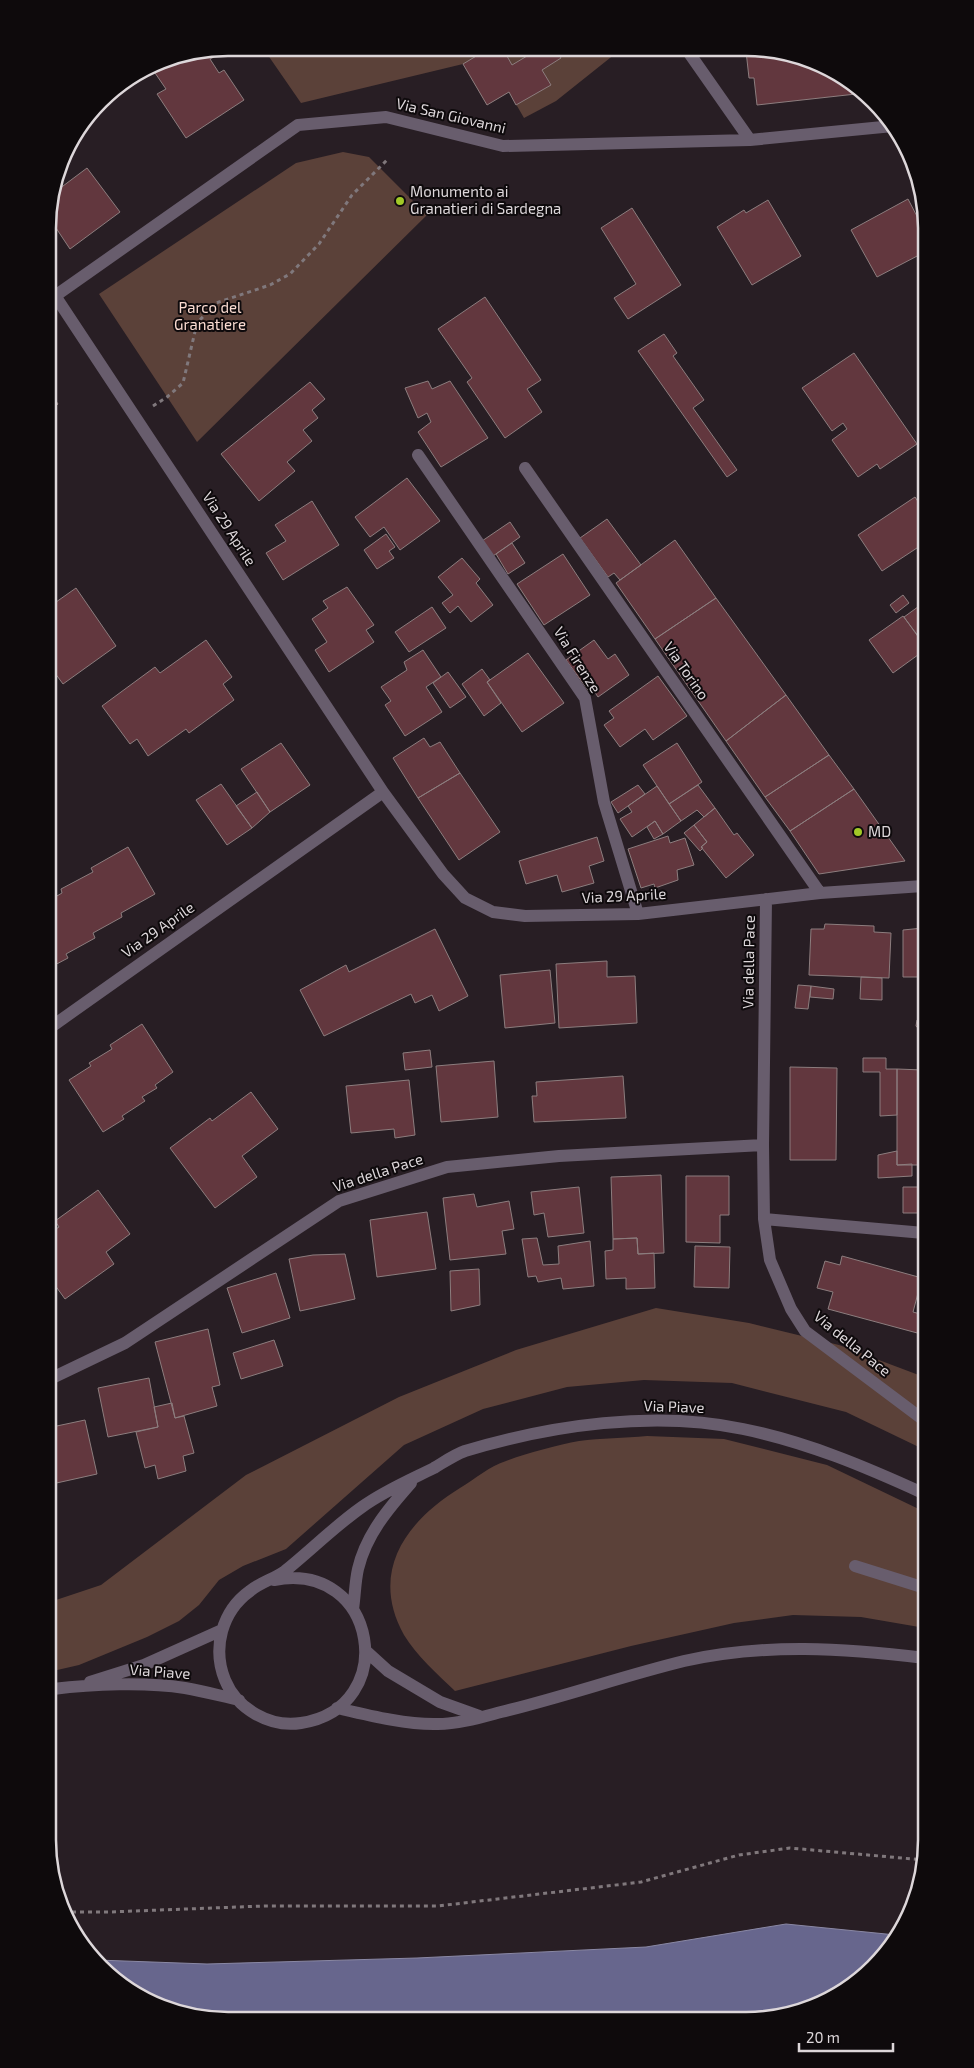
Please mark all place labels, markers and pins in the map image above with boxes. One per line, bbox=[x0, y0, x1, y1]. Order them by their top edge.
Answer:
place label: Monumento ai Granatieri di Sardegna bbox=[410, 182, 561, 217]
marker: Monumento ai Granatieri di Sardegna bbox=[394, 195, 406, 207]
place label: MD bbox=[868, 822, 891, 840]
marker: MD bbox=[852, 826, 864, 838]

